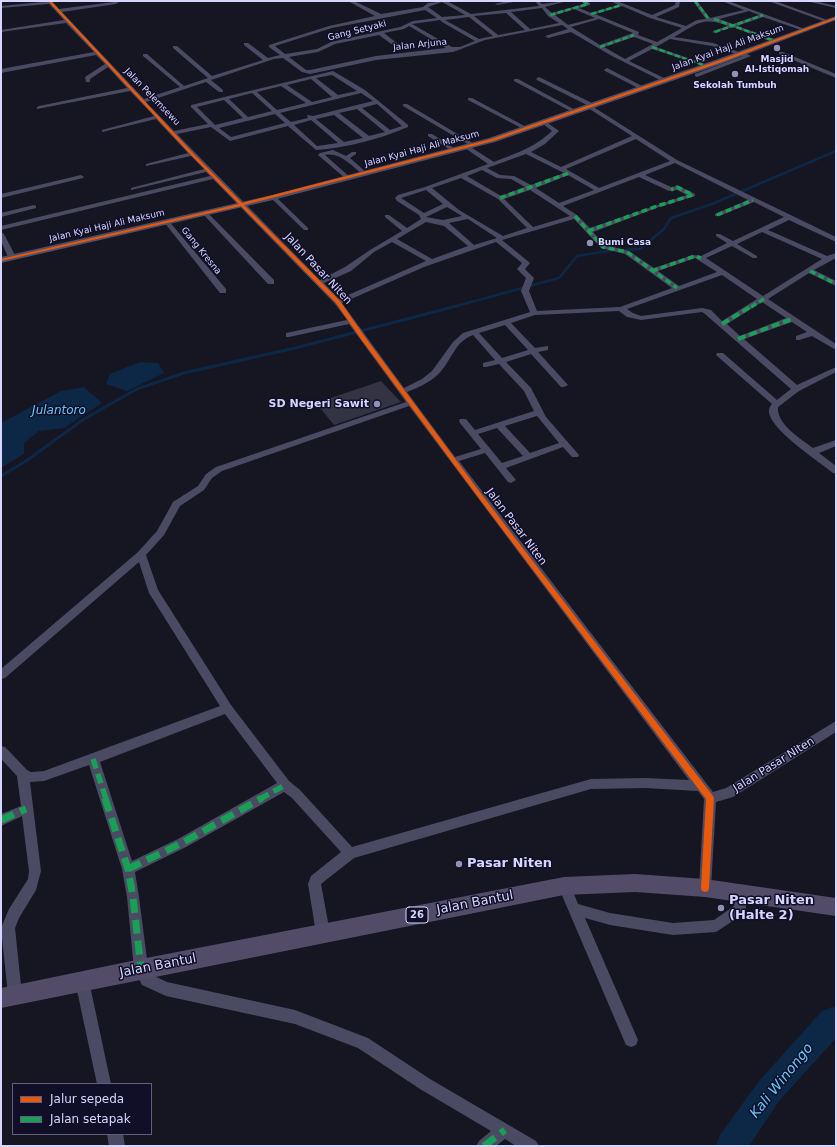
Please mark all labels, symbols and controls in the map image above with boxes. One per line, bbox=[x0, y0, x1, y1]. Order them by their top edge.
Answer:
street label: Gang Setyaki bbox=[327, 18, 387, 44]
street label: Jalan Kyai Haji Ali Maksum bbox=[671, 23, 785, 73]
street label: Jalan Arjuna bbox=[393, 37, 447, 53]
marker: Masjid Al-Istiqomah bbox=[772, 43, 782, 53]
place label: Masjid Al-Istiqomah bbox=[745, 55, 809, 76]
street label: Jalan Pelemsewu bbox=[122, 66, 182, 128]
marker: Sekolah Tumbuh bbox=[730, 69, 740, 79]
place label: Sekolah Tumbuh bbox=[693, 81, 777, 91]
street label: Jalan Kyai Haji Ali Maksum bbox=[364, 129, 480, 169]
street label: Jalan Kyai Haji Ali Maksum bbox=[48, 207, 166, 245]
street label: Gang Kresna bbox=[179, 225, 223, 277]
street label: Jalan Pasar Niten bbox=[281, 231, 355, 307]
marker: Bumi Casa bbox=[585, 238, 595, 248]
place label: Bumi Casa bbox=[598, 238, 651, 248]
place label: SD Negeri Sawit bbox=[269, 397, 369, 411]
marker: SD Negeri Sawit bbox=[372, 399, 382, 409]
water label: Julantoro bbox=[32, 404, 86, 418]
street label: Jalan Pasar Niten bbox=[483, 486, 549, 568]
street label: Jalan Pasar Niten bbox=[731, 735, 817, 795]
place label: Pasar Niten bbox=[467, 856, 552, 872]
marker: Pasar Niten bbox=[454, 859, 464, 869]
street label: Jalan Bantul bbox=[435, 888, 515, 918]
place label: Pasar Niten (Halte 2) bbox=[729, 893, 814, 924]
marker: Pasar Niten (Halte 2) bbox=[716, 903, 726, 913]
road number: 26 bbox=[406, 907, 428, 923]
street label: Jalan Bantul bbox=[118, 951, 198, 981]
water label: Kali Winongo bbox=[747, 1040, 817, 1122]
legend bbox=[12, 1083, 152, 1135]
text: Jalur sepeda bbox=[50, 1092, 124, 1106]
text: Jalan setapak bbox=[50, 1112, 131, 1126]

